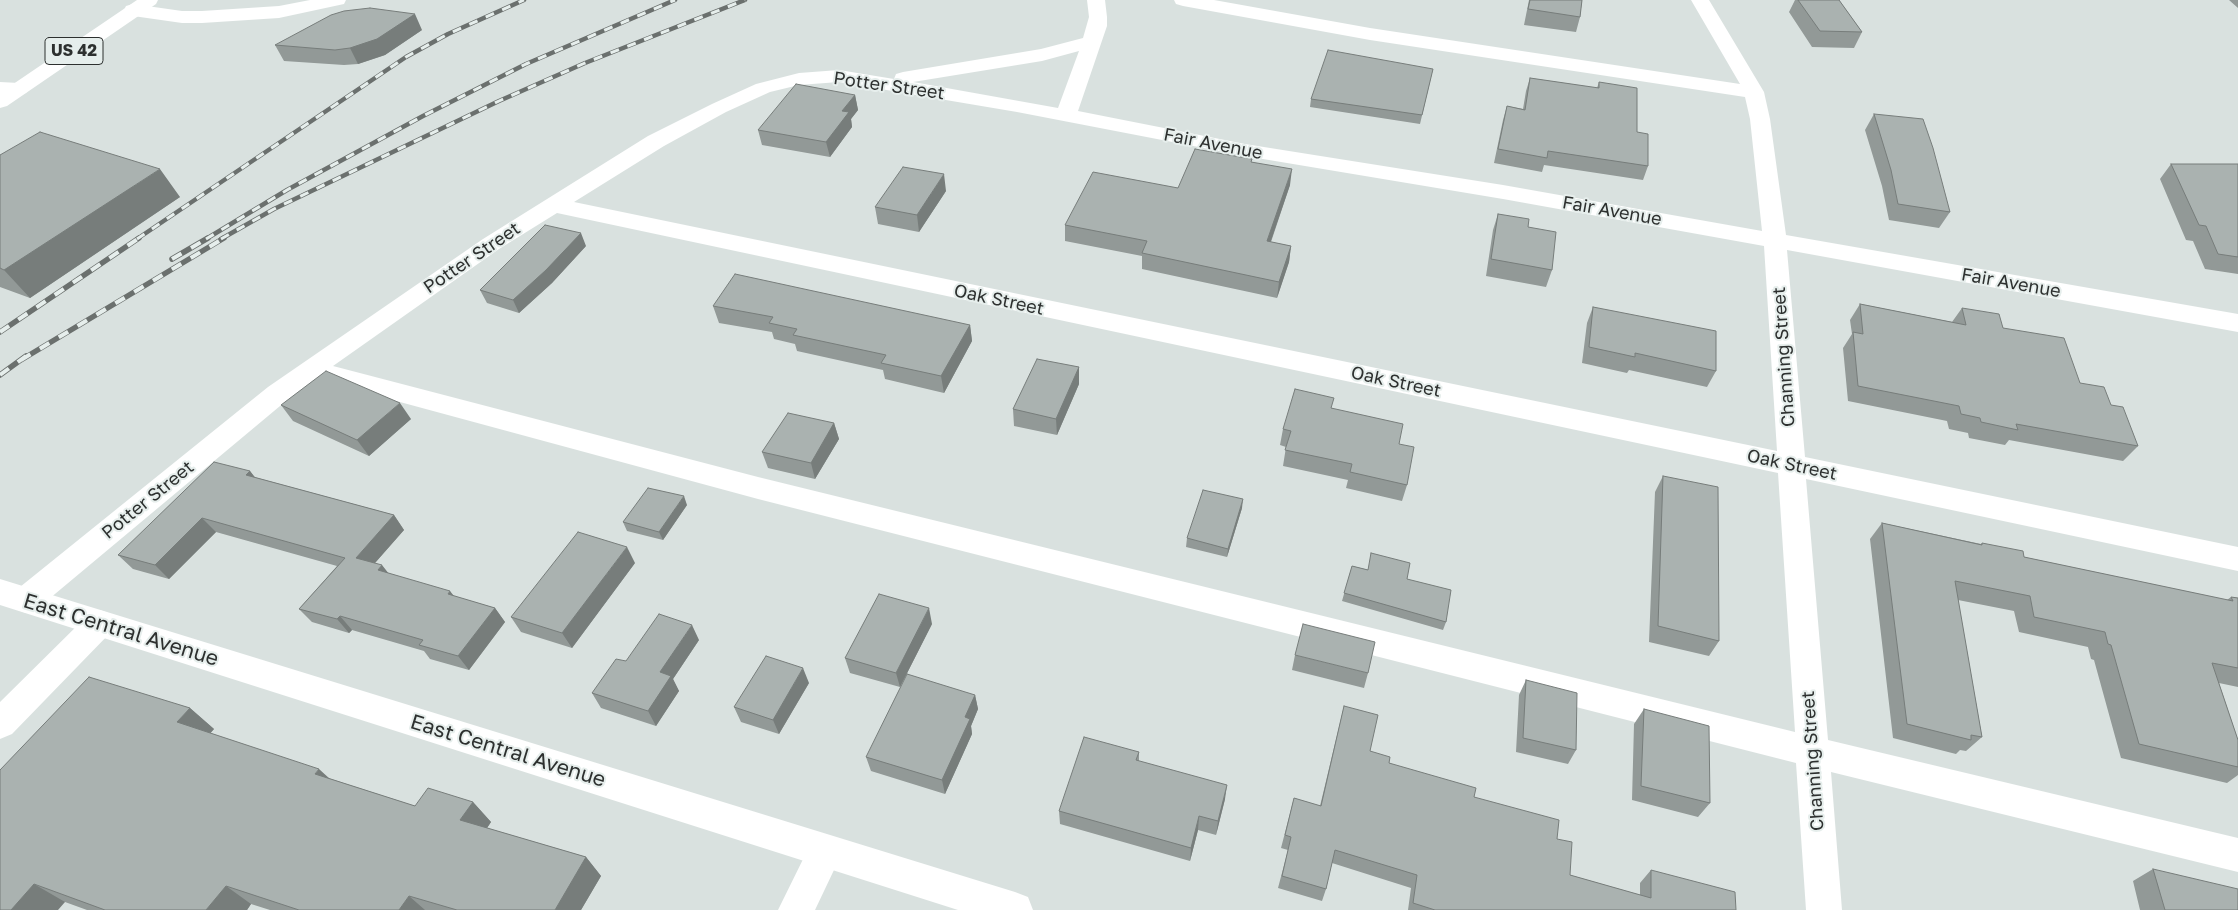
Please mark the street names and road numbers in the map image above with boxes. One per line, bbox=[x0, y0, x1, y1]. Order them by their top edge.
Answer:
road number: US 42 bbox=[45, 37, 103, 64]
street label: Potter Street bbox=[832, 68, 946, 104]
street label: Fair Avenue bbox=[1162, 124, 1264, 164]
street label: Fair Avenue bbox=[1561, 192, 1663, 230]
street label: Potter Street bbox=[420, 218, 524, 298]
street label: Fair Avenue bbox=[1960, 264, 2062, 302]
street label: Oak Street bbox=[952, 280, 1046, 320]
street label: Channing Street bbox=[1768, 286, 1800, 428]
street label: Oak Street bbox=[1349, 362, 1443, 402]
street label: Oak Street bbox=[1745, 445, 1839, 485]
street label: Potter Street bbox=[98, 456, 198, 544]
street label: East Central Avenue bbox=[20, 588, 222, 672]
street label: Channing Street bbox=[1797, 690, 1829, 832]
street label: East Central Avenue bbox=[407, 709, 609, 793]

